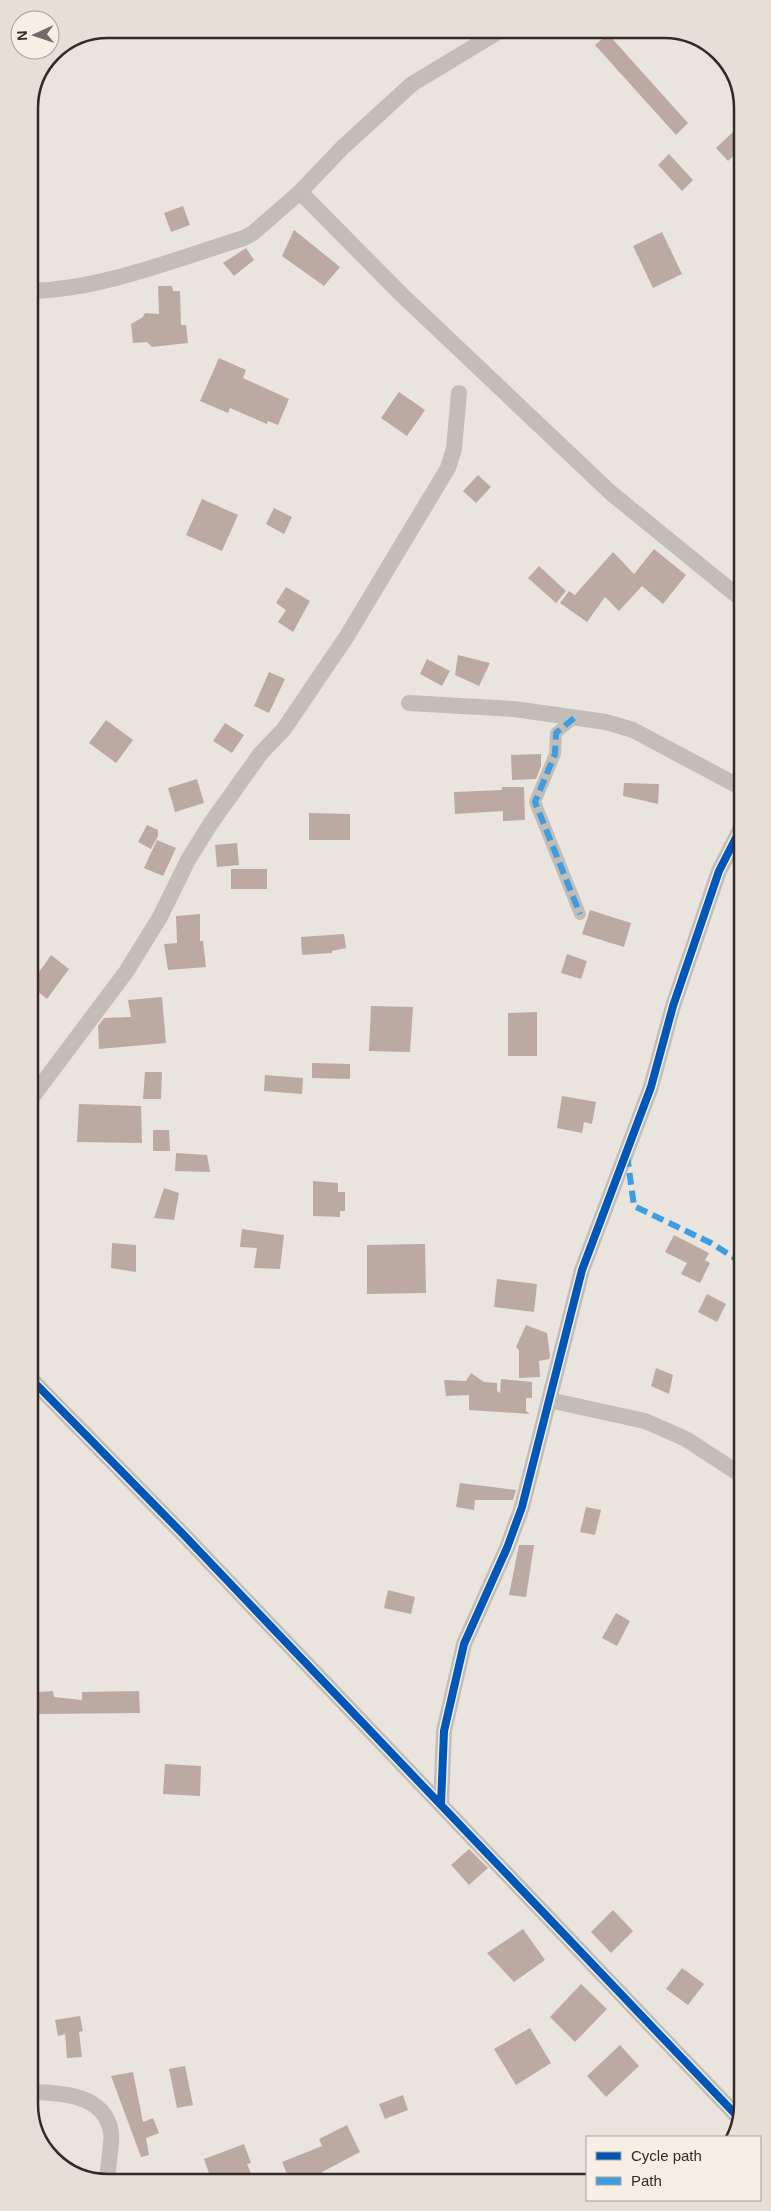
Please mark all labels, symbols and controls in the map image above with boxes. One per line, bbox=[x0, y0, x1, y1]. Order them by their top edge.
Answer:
north arrow bbox=[10, 10, 60, 60]
text: N bbox=[14, 30, 30, 41]
legend bbox=[586, 2136, 761, 2201]
text: Cycle path bbox=[631, 2147, 702, 2164]
text: Path bbox=[631, 2172, 662, 2189]

